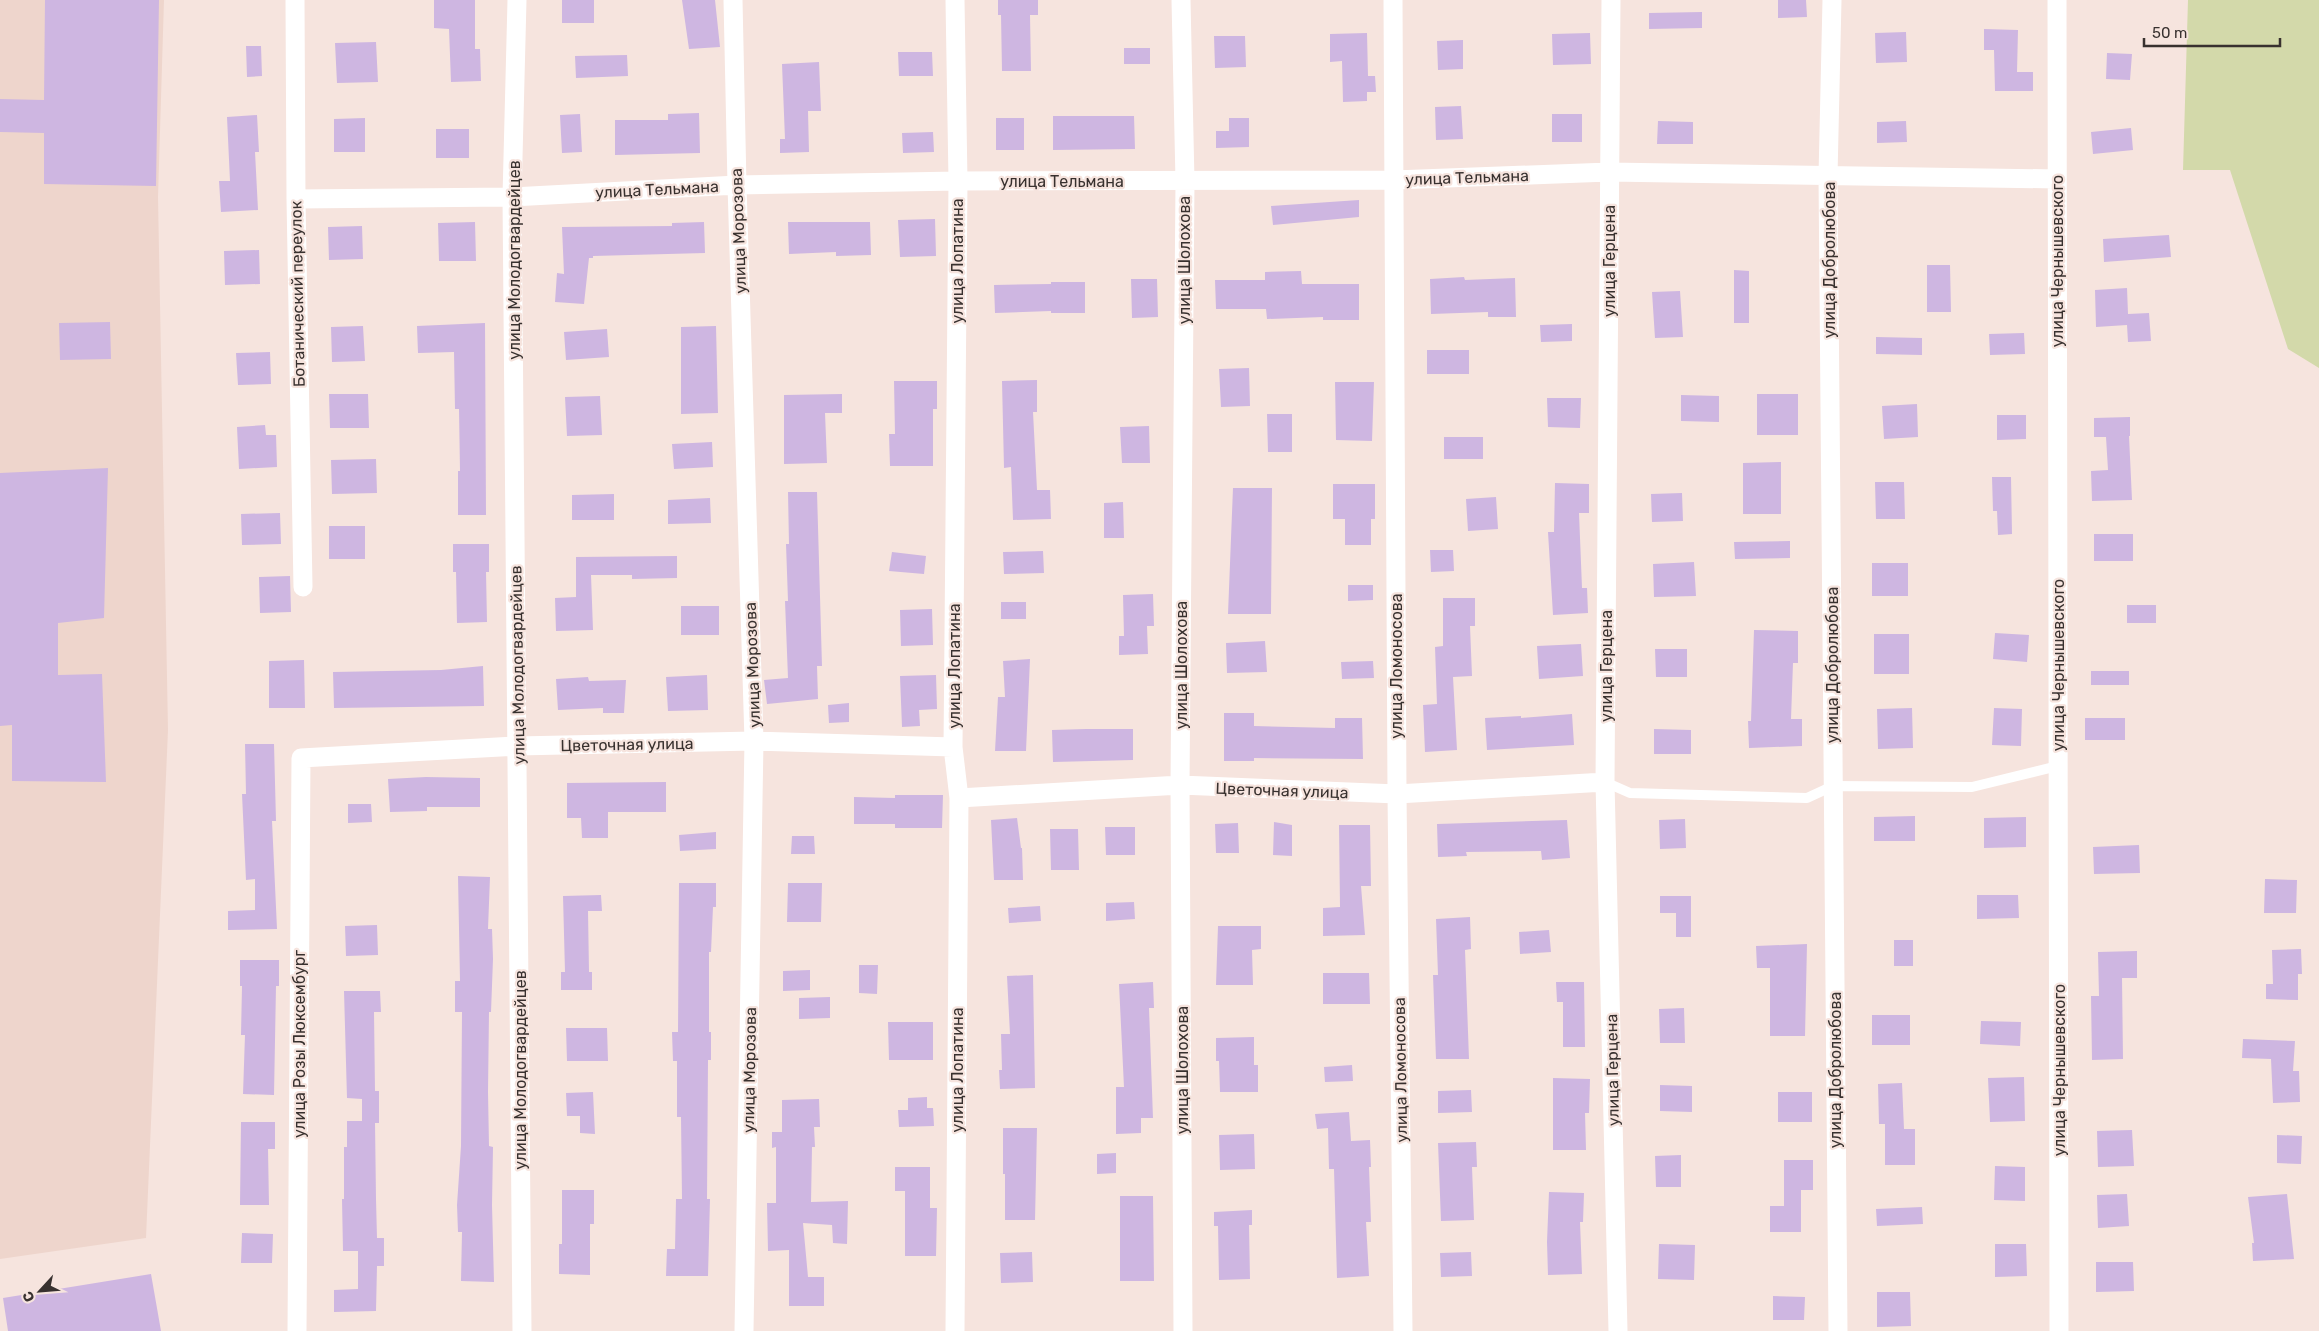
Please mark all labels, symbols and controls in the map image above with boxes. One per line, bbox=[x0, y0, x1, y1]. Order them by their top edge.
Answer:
scale bar bbox=[2144, 15, 2280, 47]
text: 50 m bbox=[2152, 24, 2187, 42]
street label: улица Молодогвардейцев bbox=[505, 160, 524, 360]
street label: улица Тельмана bbox=[1405, 166, 1529, 189]
street label: улица Морозова bbox=[727, 168, 750, 294]
street label: улица Тельмана bbox=[1000, 172, 1124, 191]
street label: улица Чернышевского bbox=[2048, 175, 2067, 347]
street label: улица Тельмана bbox=[595, 177, 719, 202]
street label: улица Добролюбова bbox=[1820, 182, 1839, 338]
street label: улица Шолохова bbox=[1175, 196, 1194, 324]
street label: улица Лопатина bbox=[948, 198, 967, 324]
street label: Ботанический переулок bbox=[286, 200, 309, 387]
street label: улица Герцена bbox=[1600, 205, 1619, 317]
street label: улица Молодогвардейцев bbox=[506, 565, 529, 765]
street label: улица Чернышевского bbox=[2049, 579, 2068, 751]
street label: улица Добролюбова bbox=[1823, 587, 1842, 743]
street label: улица Ломоносова bbox=[1387, 593, 1406, 739]
street label: улица Шолохова bbox=[1172, 601, 1191, 729]
street label: улица Морозова bbox=[741, 602, 764, 728]
street label: улица Лопатина bbox=[945, 603, 964, 729]
street label: улица Герцена bbox=[1597, 610, 1616, 722]
street label: Цветочная улица bbox=[560, 734, 694, 755]
street label: Цветочная улица bbox=[1215, 779, 1349, 802]
street label: улица Розы Люксембург bbox=[290, 950, 309, 1138]
street label: улица Молодогвардейцев bbox=[511, 970, 530, 1170]
street label: улица Чернышевского bbox=[2050, 984, 2069, 1156]
street label: улица Добролюбова bbox=[1826, 992, 1845, 1148]
street label: улица Ломоносова bbox=[1390, 997, 1411, 1143]
street label: улица Шолохова bbox=[1173, 1006, 1192, 1134]
street label: улица Морозова bbox=[739, 1007, 760, 1133]
street label: улица Лопатина bbox=[948, 1007, 967, 1133]
street label: улица Герцена bbox=[1602, 1014, 1623, 1126]
north arrow bbox=[15, 1266, 65, 1316]
text: С bbox=[19, 1288, 39, 1305]

